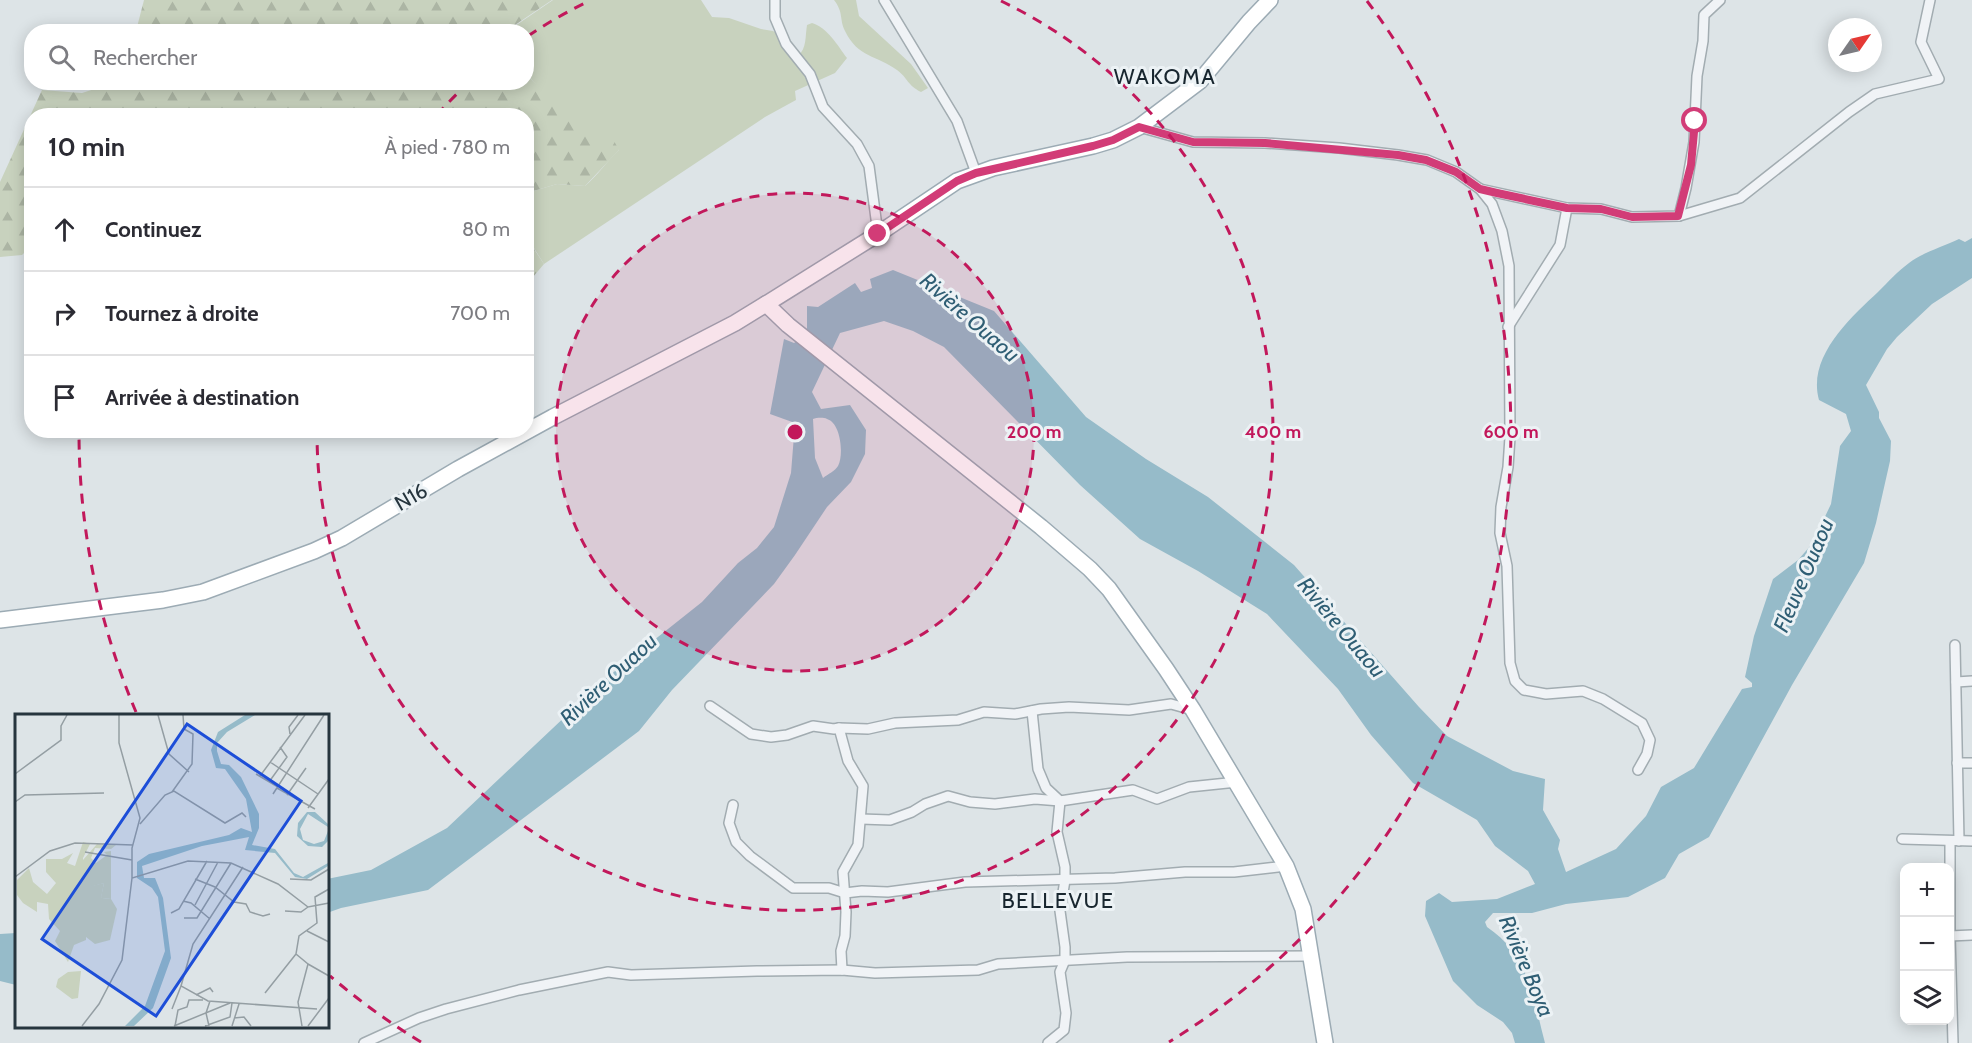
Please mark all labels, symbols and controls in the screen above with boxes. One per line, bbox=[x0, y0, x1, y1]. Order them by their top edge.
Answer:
north arrow bbox=[1828, 18, 1882, 72]
search box bbox=[24, 24, 534, 90]
icon: search bbox=[45, 41, 78, 74]
text: Rechercher bbox=[93, 44, 197, 71]
district label: WAKOMA bbox=[1114, 63, 1216, 90]
route start bbox=[1681, 107, 1707, 133]
text: 10 min bbox=[48, 131, 125, 163]
text: À pied · 780 m bbox=[385, 135, 510, 159]
icon: ahead bbox=[48, 213, 81, 246]
text: Continuez bbox=[105, 216, 202, 243]
text: 80 m bbox=[462, 217, 510, 241]
route end bbox=[864, 220, 890, 246]
water label: Rivière Ouaou bbox=[914, 267, 1025, 368]
icon: right bbox=[48, 297, 81, 330]
text: Tournez à droite bbox=[105, 300, 259, 327]
text: 700 m bbox=[450, 301, 510, 325]
icon: arrive bbox=[48, 381, 81, 414]
text: Arrivée à destination bbox=[105, 384, 299, 411]
text: 200 m bbox=[1007, 421, 1061, 443]
text: 400 m bbox=[1245, 421, 1301, 443]
text: 600 m bbox=[1483, 421, 1539, 443]
centre of rings bbox=[785, 422, 805, 442]
street label: N16 bbox=[390, 477, 432, 516]
water label: Fleuve Ouaou bbox=[1767, 514, 1840, 636]
water label: Rivière Ouaou bbox=[1292, 572, 1392, 683]
water label: Rivière Ouaou bbox=[554, 628, 663, 731]
inset map bbox=[15, 714, 328, 1028]
map controls bbox=[1900, 863, 1954, 1025]
button: + bbox=[1900, 863, 1954, 917]
district label: BELLEVUE bbox=[1001, 887, 1115, 914]
water label: Rivière Boya bbox=[1493, 911, 1560, 1021]
button: − bbox=[1900, 917, 1954, 971]
button: layers bbox=[1900, 971, 1954, 1025]

